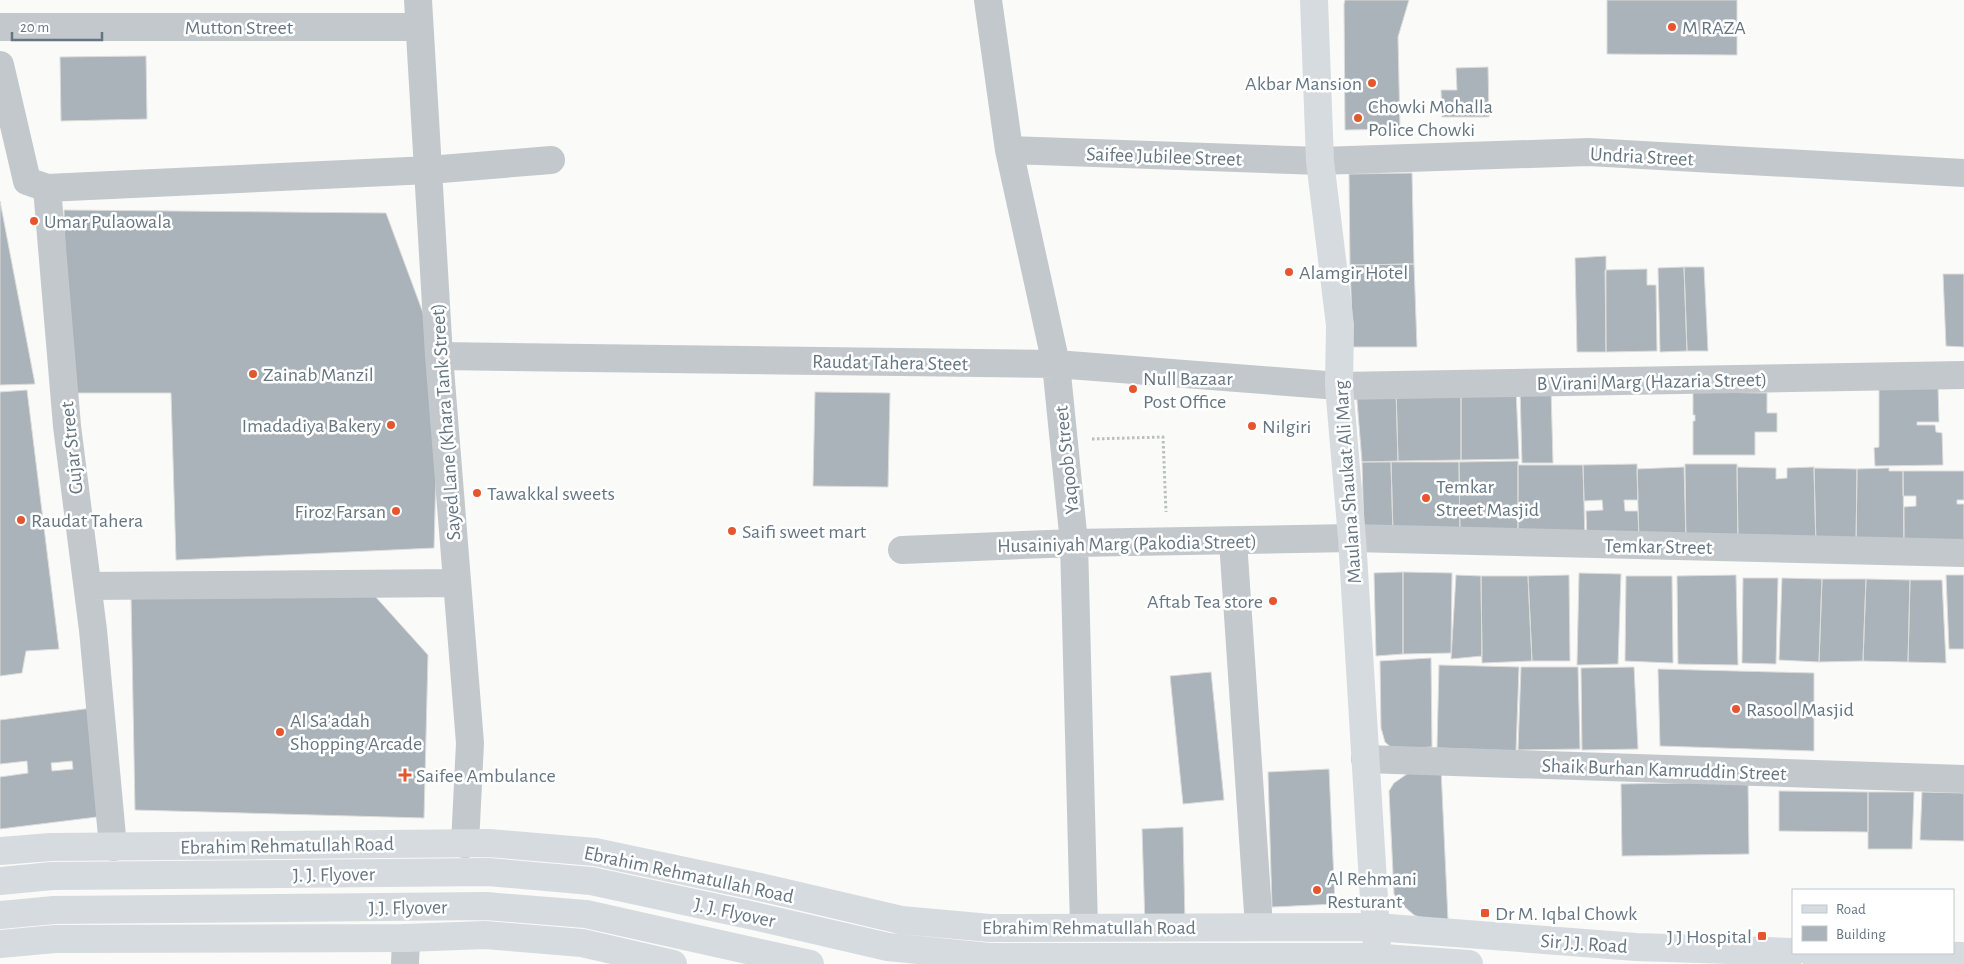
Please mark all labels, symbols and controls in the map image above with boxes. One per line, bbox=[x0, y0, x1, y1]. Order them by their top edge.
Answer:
scale bar bbox=[12, 10, 102, 42]
street label: Mutton Street bbox=[185, 18, 294, 38]
place label: M RAZA bbox=[1682, 18, 1746, 38]
text: 20 m bbox=[20, 20, 49, 35]
marker: M RAZA bbox=[1666, 21, 1678, 33]
place label: Akbar Mansion bbox=[1245, 74, 1362, 94]
marker: Akbar Mansion bbox=[1366, 77, 1378, 89]
place label: Chowki Mohalla Police Chowki bbox=[1368, 97, 1493, 140]
marker: Chowki Mohalla Police Chowki bbox=[1352, 112, 1364, 124]
street label: Saifee Jubilee Street bbox=[1086, 144, 1243, 170]
street label: Undria Street bbox=[1590, 144, 1695, 170]
place label: Umar Pulaowala bbox=[44, 212, 172, 232]
marker: Umar Pulaowala bbox=[28, 215, 40, 227]
place label: Alamgir Hotel bbox=[1299, 263, 1408, 283]
marker: Alamgir Hotel bbox=[1283, 266, 1295, 278]
street label: Sayed Lane (Khara Tank Street) bbox=[428, 303, 464, 541]
street label: Raudat Tahera Steet bbox=[812, 352, 969, 374]
place label: Zainab Manzil bbox=[263, 365, 374, 385]
marker: Zainab Manzil bbox=[247, 368, 259, 380]
place label: Null Bazaar Post Office bbox=[1143, 369, 1233, 412]
street label: B Virani Marg (Hazaria Street) bbox=[1537, 370, 1767, 394]
street label: Maulana Shaukat Ali Marg bbox=[1331, 379, 1365, 584]
marker: Null Bazaar Post Office bbox=[1127, 383, 1139, 395]
street label: Gujar Street bbox=[57, 400, 87, 495]
street label: Yaqoob Street bbox=[1051, 404, 1083, 515]
place label: Imadadiya Bakery bbox=[242, 416, 381, 436]
place label: Nilgiri bbox=[1262, 417, 1311, 437]
marker: Imadadiya Bakery bbox=[385, 419, 397, 431]
marker: Nilgiri bbox=[1246, 420, 1258, 432]
place label: Temkar Street Masjid bbox=[1436, 477, 1539, 520]
place label: Tawakkal sweets bbox=[487, 484, 615, 504]
marker: Tawakkal sweets bbox=[471, 487, 483, 499]
marker: Temkar Street Masjid bbox=[1420, 492, 1432, 504]
place label: Firoz Farsan bbox=[295, 502, 386, 522]
marker: Firoz Farsan bbox=[390, 505, 402, 517]
place label: Raudat Tahera bbox=[31, 511, 143, 531]
marker: Raudat Tahera bbox=[15, 514, 27, 526]
place label: Saifi sweet mart bbox=[742, 522, 867, 542]
marker: Saifi sweet mart bbox=[726, 525, 738, 537]
street label: Husainiyah Marg (Pakodia Street) bbox=[997, 532, 1257, 556]
street label: Temkar Street bbox=[1604, 536, 1713, 558]
place label: Aftab Tea store bbox=[1147, 592, 1263, 612]
marker: Aftab Tea store bbox=[1267, 595, 1279, 607]
place label: Rasool Masjid bbox=[1746, 700, 1854, 720]
marker: Rasool Masjid bbox=[1730, 703, 1742, 715]
place label: Al Sa'adah Shopping Arcade bbox=[290, 711, 422, 754]
marker: Al Sa'adah Shopping Arcade bbox=[274, 726, 286, 738]
street label: Shaik Burhan Kamruddin Street bbox=[1541, 756, 1787, 784]
place label: Saifee Ambulance bbox=[416, 766, 556, 786]
marker: Saifee Ambulance bbox=[398, 768, 412, 782]
street label: Ebrahim Rehmatullah Road bbox=[180, 834, 394, 858]
street label: Ebrahim Rehmatullah Road bbox=[582, 843, 796, 907]
street label: J. J. Flyover bbox=[293, 864, 376, 886]
place label: Al Rehmani Resturant bbox=[1327, 869, 1417, 912]
marker: Al Rehmani Resturant bbox=[1311, 884, 1323, 896]
legend bbox=[1792, 889, 1954, 954]
street label: J. J. Flyover bbox=[693, 895, 778, 931]
street label: J.J. Flyover bbox=[368, 897, 448, 919]
text: Road bbox=[1836, 902, 1866, 917]
place label: Dr M. Iqbal Chowk bbox=[1495, 904, 1637, 924]
marker: Dr M. Iqbal Chowk bbox=[1479, 907, 1491, 919]
street label: Ebrahim Rehmatullah Road bbox=[982, 918, 1196, 938]
place label: J J Hospital bbox=[1667, 927, 1752, 947]
text: Building bbox=[1836, 927, 1886, 942]
marker: J J Hospital bbox=[1756, 930, 1768, 942]
street label: Sir J.J. Road bbox=[1540, 931, 1628, 957]

